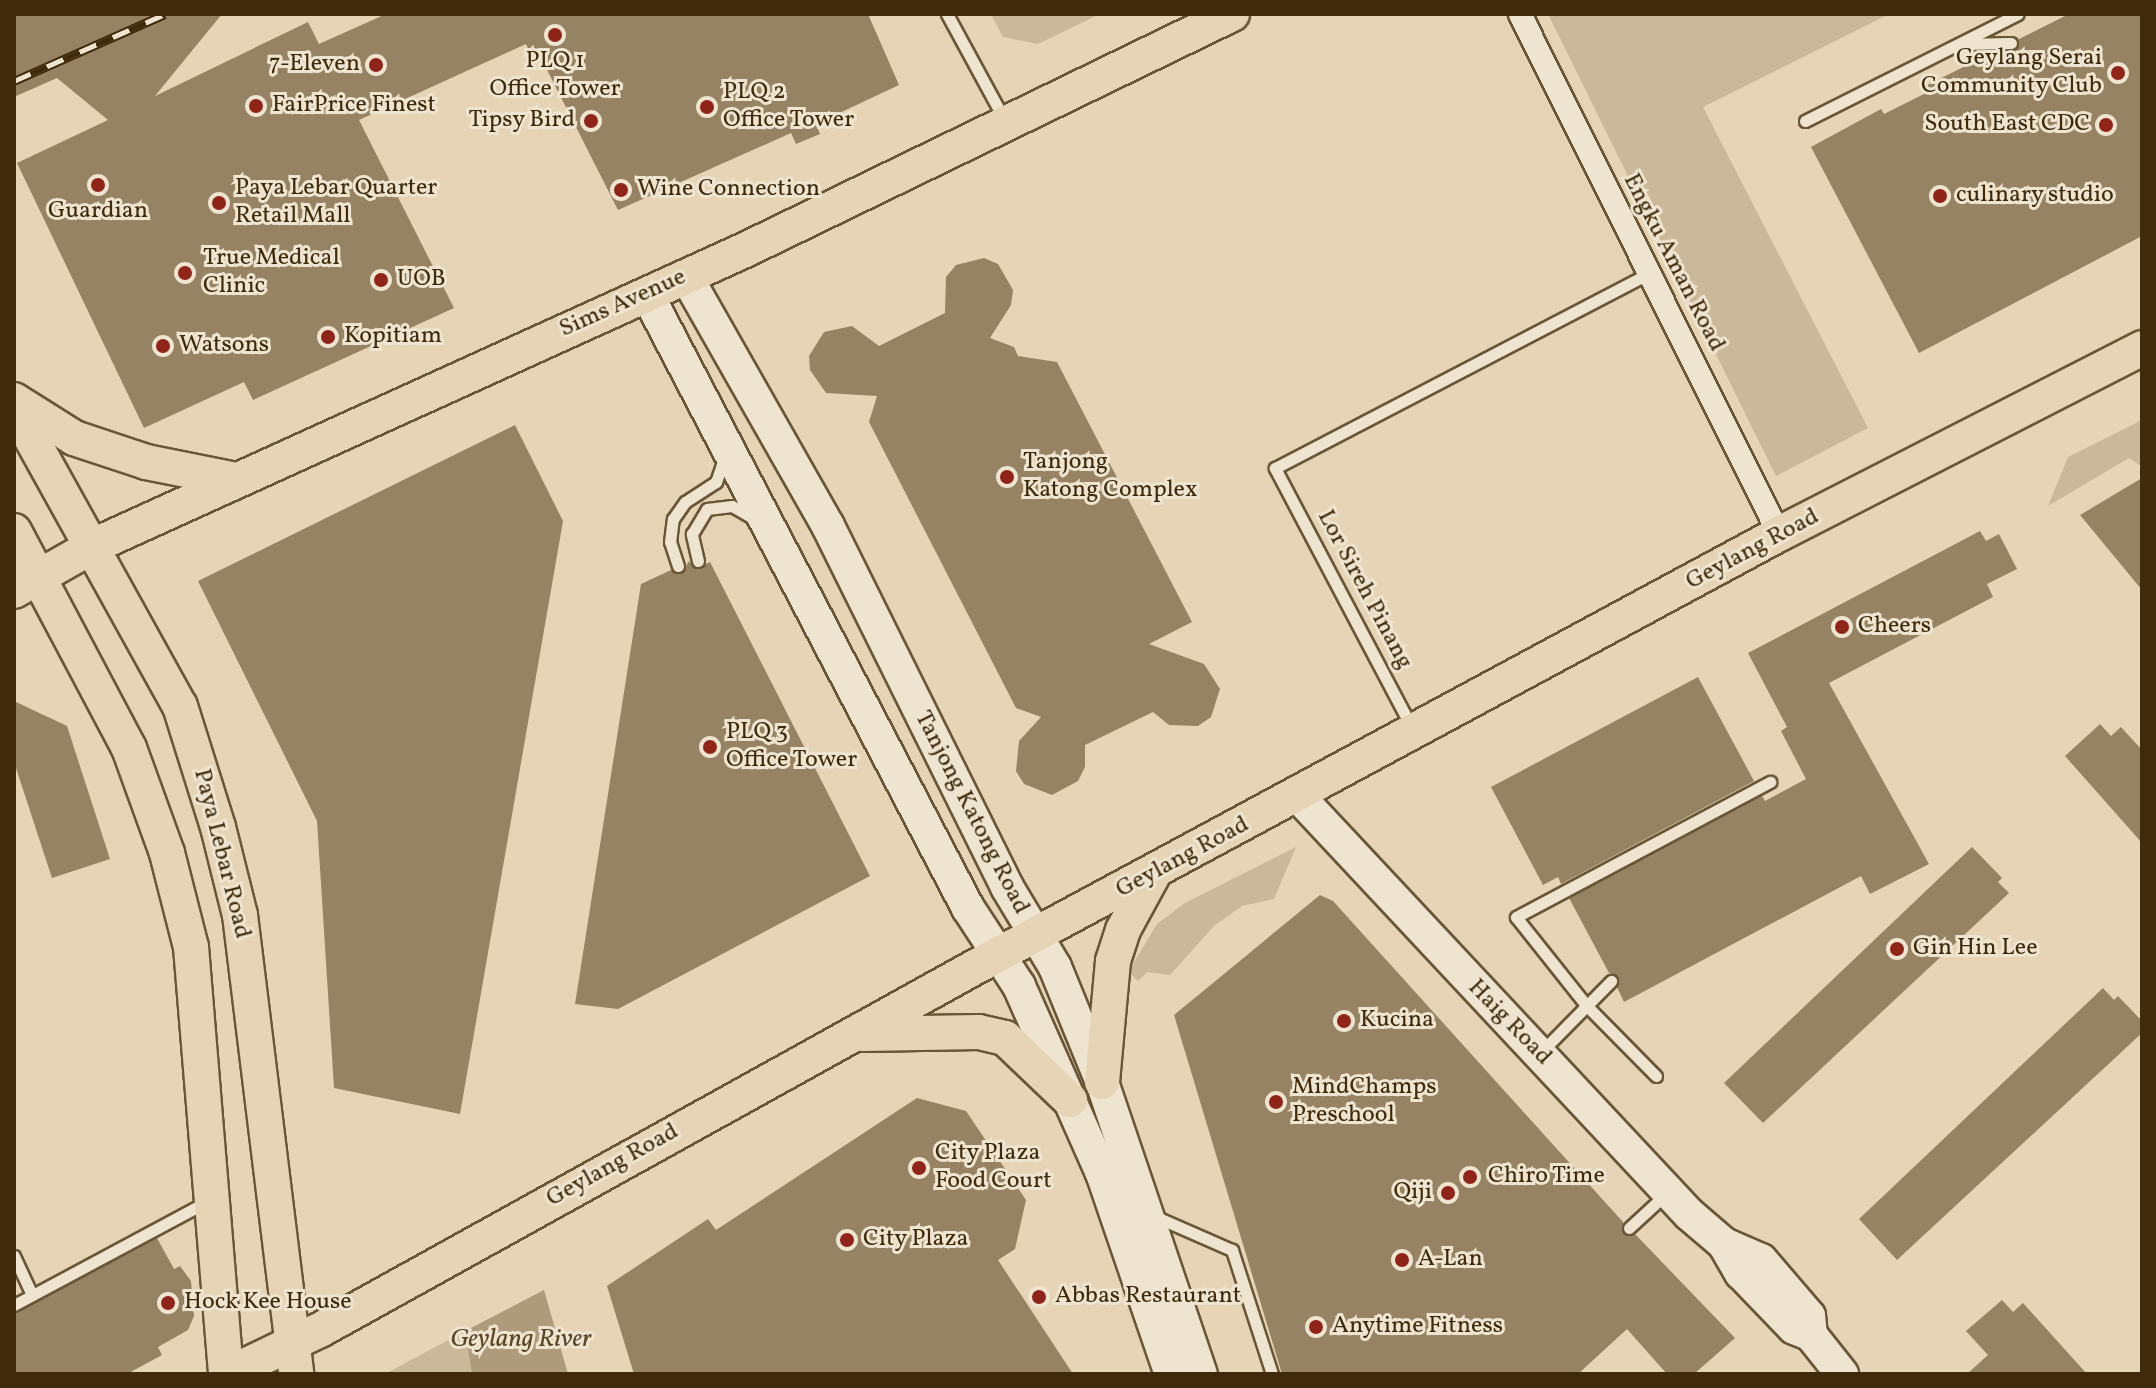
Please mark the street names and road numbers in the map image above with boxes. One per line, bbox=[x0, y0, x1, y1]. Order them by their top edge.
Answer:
street label: Engku Aman Road bbox=[1616, 169, 1730, 357]
street label: Sims Avenue bbox=[555, 263, 691, 345]
street label: Geylang Road bbox=[1682, 503, 1824, 597]
street label: Lor Sireh Pinang bbox=[1310, 505, 1418, 675]
street label: Tanjong Katong Road bbox=[907, 707, 1035, 919]
street label: Paya Lebar Road bbox=[186, 766, 256, 942]
street label: Geylang Road bbox=[1112, 811, 1254, 905]
street label: Haig Road bbox=[1461, 974, 1557, 1072]
street label: Geylang Road bbox=[542, 1118, 684, 1214]

